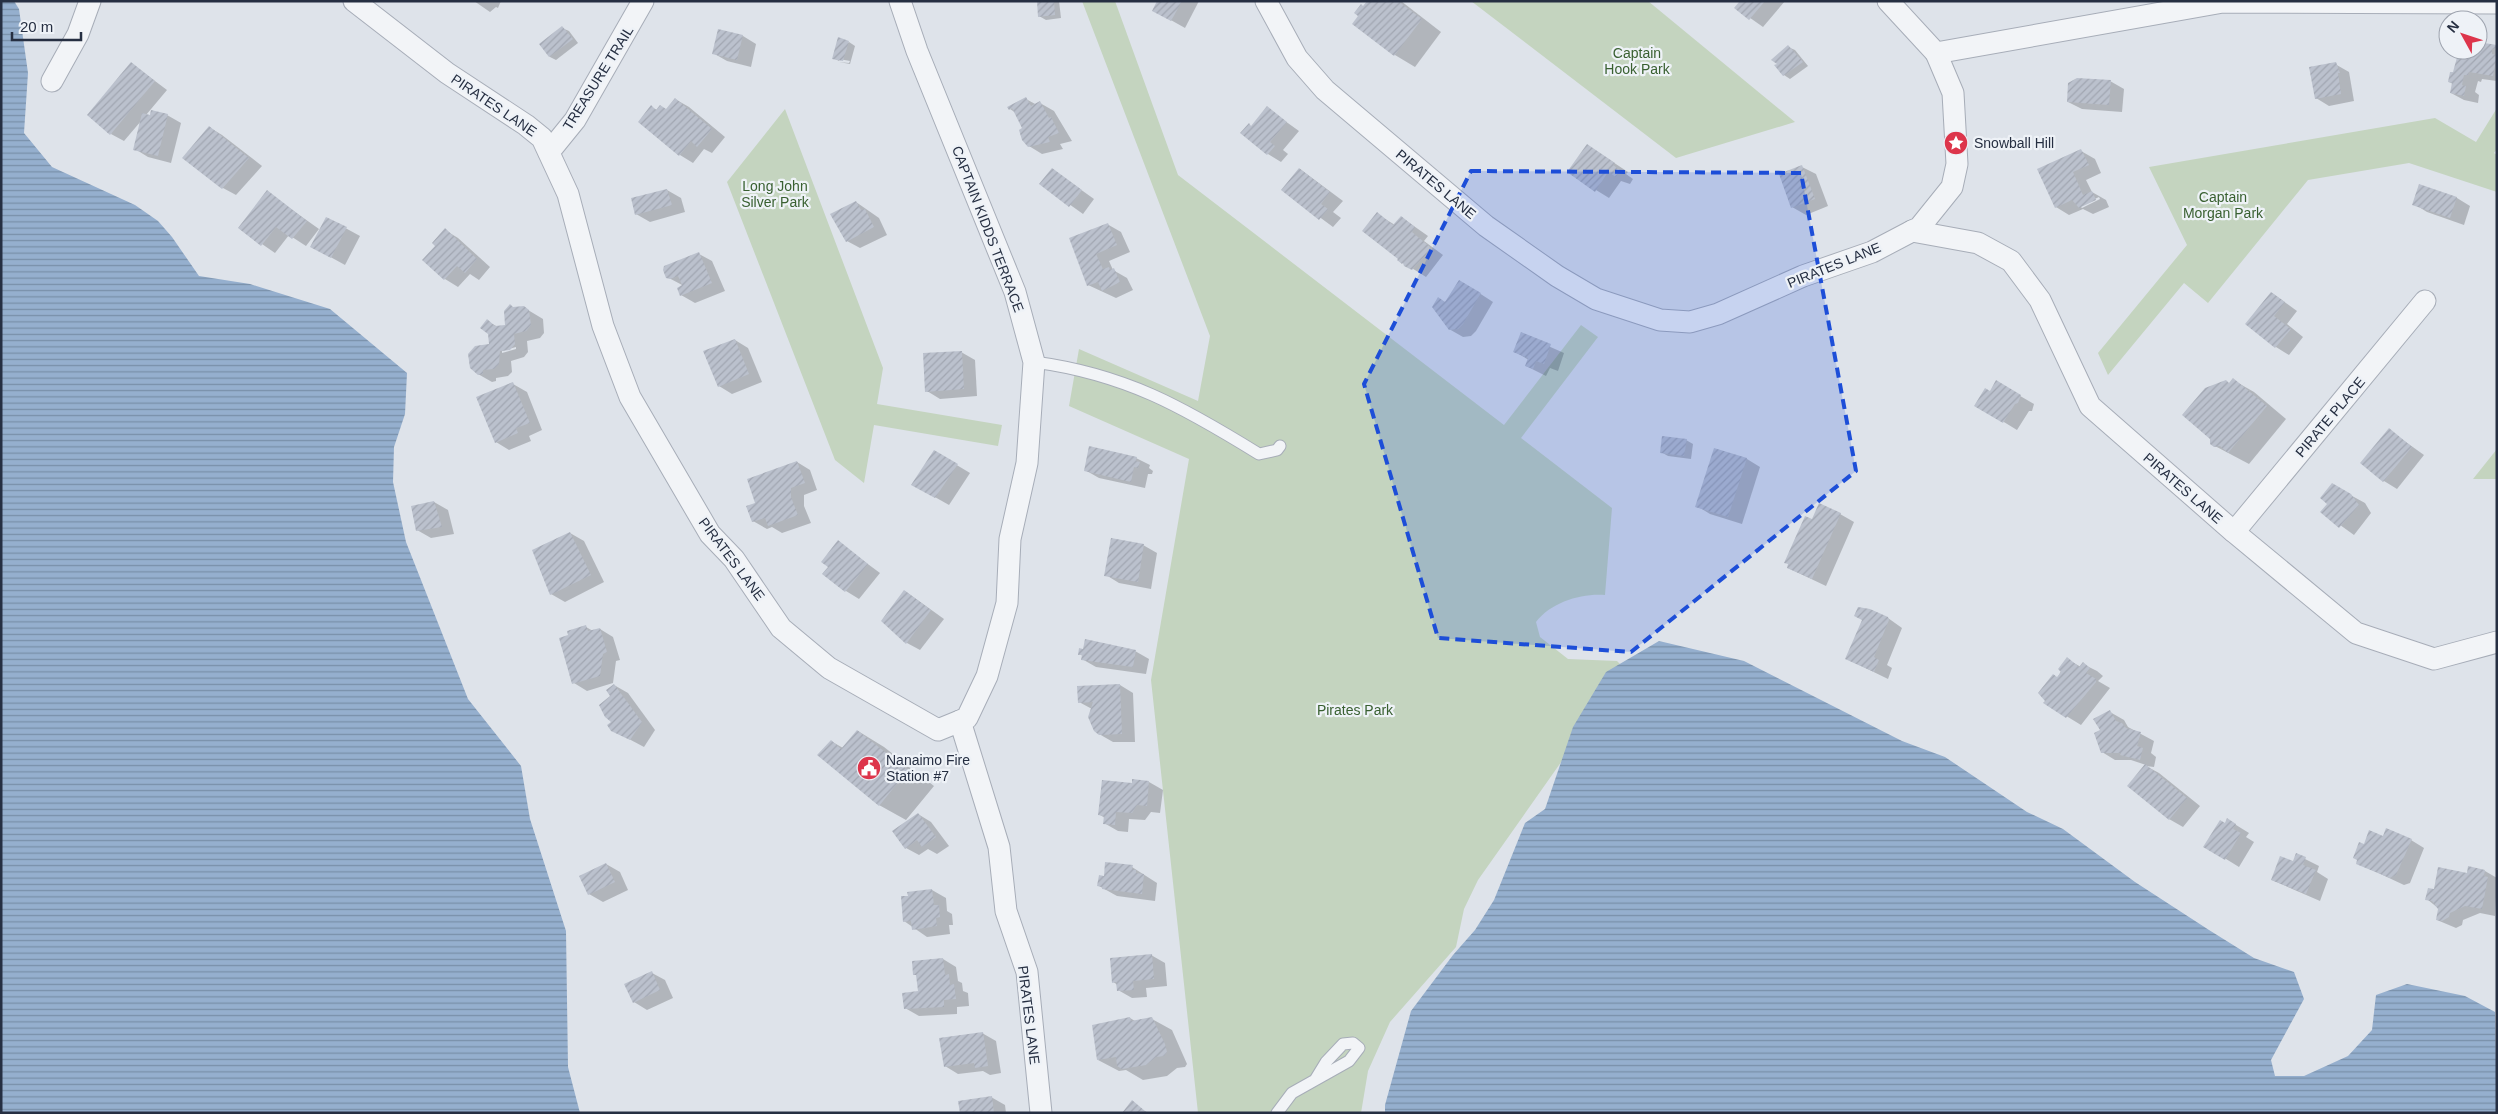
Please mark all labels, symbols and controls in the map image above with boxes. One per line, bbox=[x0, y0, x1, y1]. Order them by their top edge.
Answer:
scale bar bbox=[12, 10, 81, 42]
north arrow bbox=[2438, 10, 2488, 60]
text: 20 m bbox=[20, 18, 53, 35]
text: N bbox=[2444, 18, 2462, 36]
street label: TREASURE TRAIL bbox=[560, 23, 637, 133]
park label: Captain Hook Park bbox=[1604, 45, 1671, 77]
street label: PIRATES LANE bbox=[448, 71, 540, 139]
place icon: Snowball Hill bbox=[1943, 130, 1969, 156]
place label: Snowball Hill bbox=[1974, 135, 2054, 151]
street label: CAPTAIN KIDDS TERRACE bbox=[949, 144, 1027, 314]
street label: PIRATES LANE bbox=[1393, 146, 1479, 222]
park label: Long John Silver Park bbox=[741, 178, 810, 210]
park label: Captain Morgan Park bbox=[2183, 189, 2264, 221]
street label: PIRATES LANE bbox=[1785, 239, 1883, 291]
street label: PIRATE PLACE bbox=[2292, 374, 2368, 460]
street label: PIRATES LANE bbox=[2140, 449, 2226, 527]
street label: PIRATES LANE bbox=[696, 515, 768, 603]
park label: Pirates Park bbox=[1317, 702, 1394, 718]
place label: Nanaimo Fire Station #7 bbox=[886, 752, 970, 784]
public building icon: Nanaimo Fire Station #7 bbox=[856, 755, 882, 781]
street label: PIRATES LANE bbox=[1015, 965, 1043, 1065]

